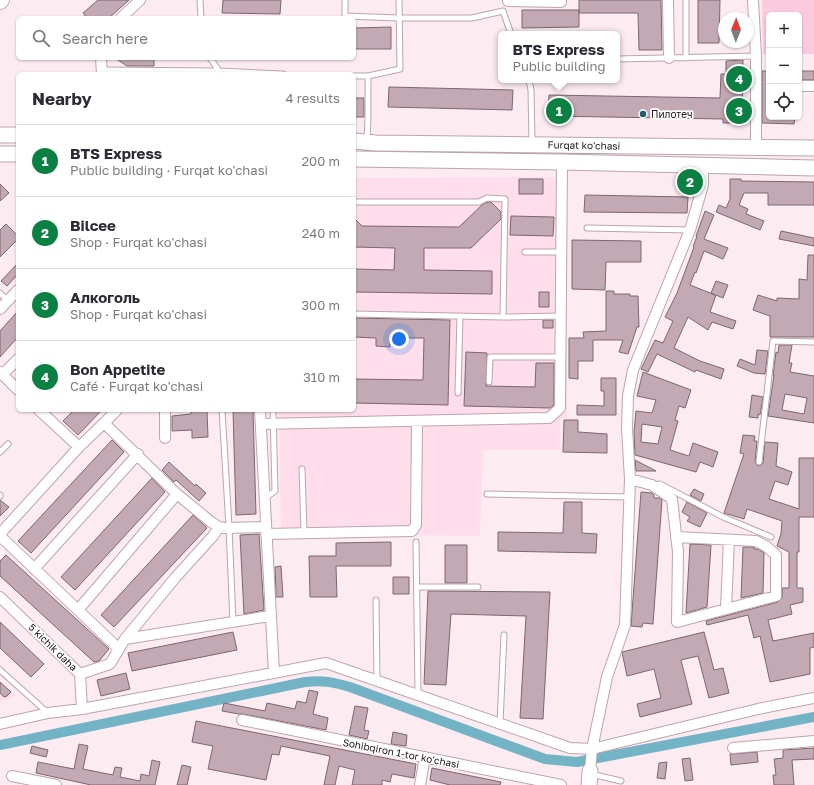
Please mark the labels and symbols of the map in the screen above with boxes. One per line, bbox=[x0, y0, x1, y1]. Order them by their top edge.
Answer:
north arrow bbox=[718, 12, 754, 48]
pin: 4 bbox=[726, 64, 752, 94]
pin: 1 bbox=[546, 96, 572, 126]
pin: 3 bbox=[726, 96, 752, 126]
place label: Пилотеч bbox=[651, 108, 693, 120]
marker: Пилотеч bbox=[638, 109, 648, 119]
street label: Furqat ko'chasi bbox=[548, 138, 620, 152]
pin: 2 bbox=[677, 167, 703, 197]
your location bbox=[389, 329, 409, 349]
street label: 5 kichik daha bbox=[26, 621, 80, 673]
street label: Sohibqiron 1-tor ko'chasi bbox=[342, 736, 460, 770]

